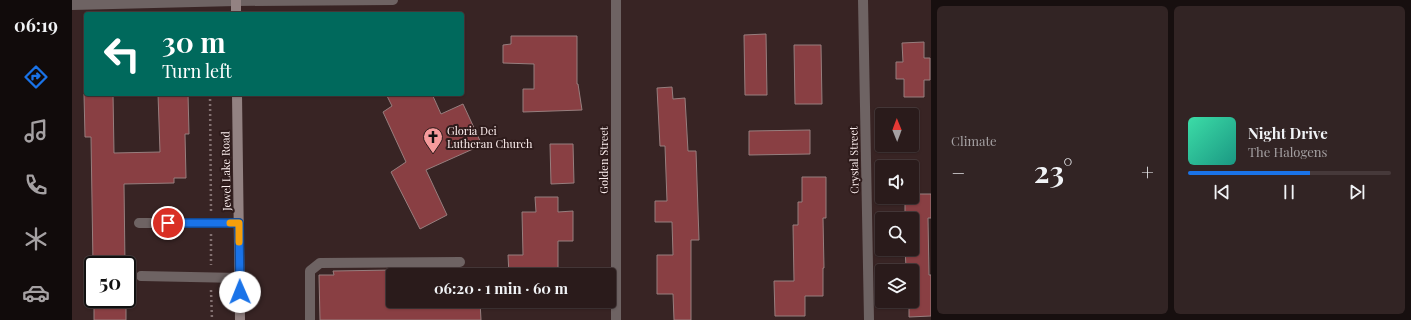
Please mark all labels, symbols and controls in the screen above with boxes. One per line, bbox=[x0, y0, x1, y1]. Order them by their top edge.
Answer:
text: 06:19 bbox=[14, 13, 58, 37]
text: 30 m bbox=[162, 23, 226, 60]
icon: left bbox=[96, 28, 148, 80]
text: Turn left bbox=[162, 59, 232, 83]
icon: directions bbox=[22, 63, 50, 91]
north arrow bbox=[875, 108, 919, 152]
map controls bbox=[875, 108, 919, 308]
icon: music bbox=[22, 117, 50, 145]
place label: Gloria Dei Lutheran Church bbox=[447, 123, 533, 151]
text: Night Drive bbox=[1248, 123, 1328, 143]
church icon: Gloria Dei Lutheran Church bbox=[422, 126, 444, 154]
street label: Golden Street bbox=[596, 126, 611, 194]
street label: Crystal Street bbox=[845, 126, 862, 194]
street label: Jewel Lake Road bbox=[217, 130, 234, 212]
text: Climate bbox=[951, 132, 997, 149]
text: The Halogens bbox=[1248, 143, 1327, 160]
text: 23° bbox=[1034, 151, 1073, 191]
text: − bbox=[951, 157, 965, 187]
text: + bbox=[1141, 157, 1154, 187]
button: sound bbox=[875, 160, 919, 204]
icon: phone bbox=[22, 171, 50, 199]
icon: previous bbox=[1211, 181, 1233, 203]
icon: pause bbox=[1278, 181, 1300, 203]
icon: next bbox=[1346, 181, 1368, 203]
pin bbox=[151, 206, 185, 240]
icon: arrive bbox=[157, 212, 179, 234]
button: search bbox=[875, 212, 919, 256]
icon: climate bbox=[22, 225, 50, 253]
speed limit sign: 50 bbox=[84, 256, 136, 308]
button: layers bbox=[875, 264, 919, 308]
position arrow bbox=[219, 271, 261, 313]
text: 06:20 · 1 min · 60 m bbox=[434, 278, 568, 298]
icon: car bbox=[22, 279, 50, 307]

